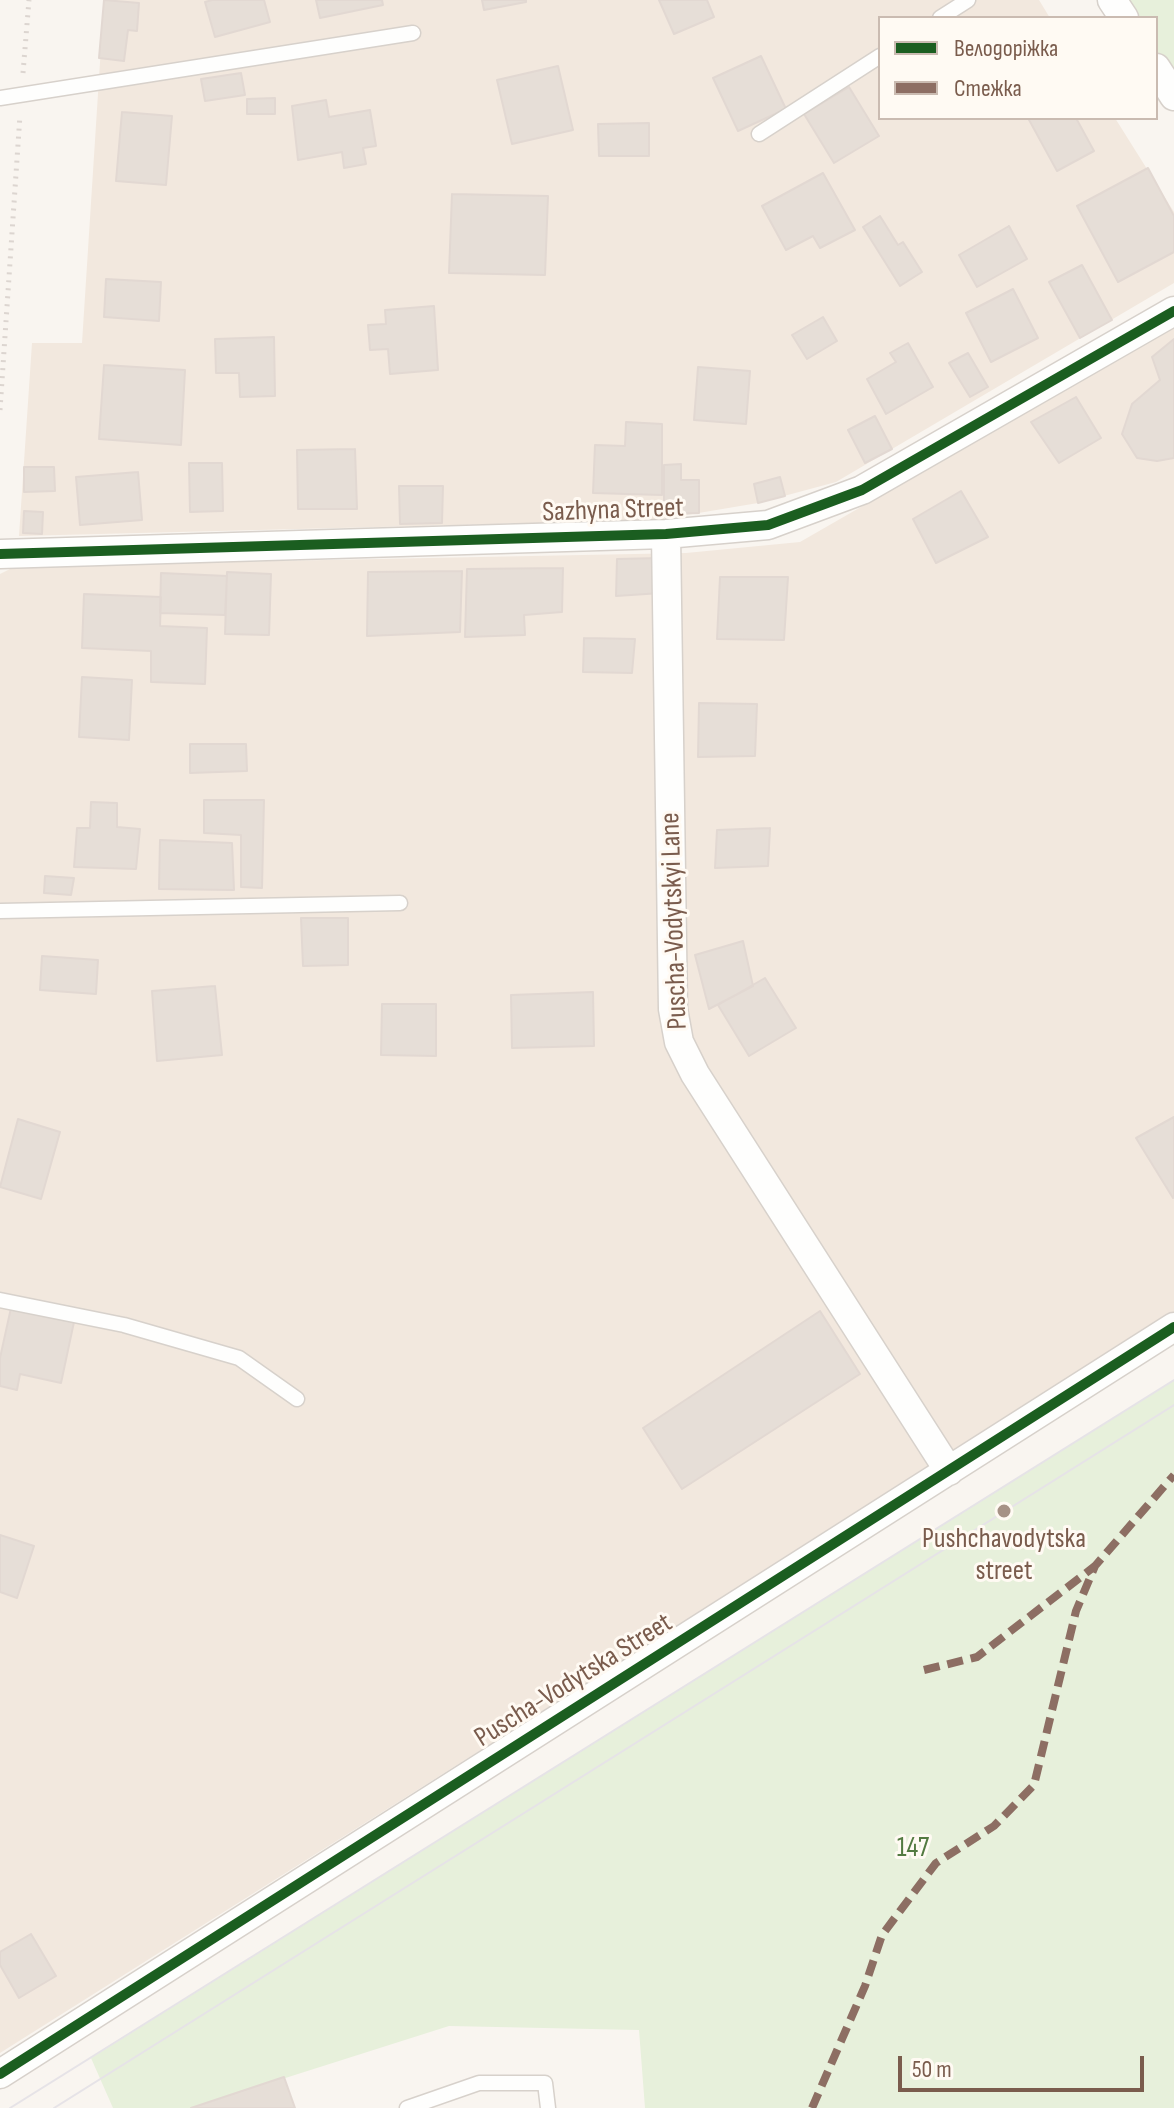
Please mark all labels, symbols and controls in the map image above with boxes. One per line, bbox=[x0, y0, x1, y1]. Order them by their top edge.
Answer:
legend bbox=[878, 16, 1158, 120]
text: Велодоріжка bbox=[954, 34, 1058, 63]
text: Стежка bbox=[954, 74, 1022, 103]
street label: Sazhyna Street bbox=[542, 492, 684, 530]
street label: Puscha-Vodytskyi Lane bbox=[654, 812, 696, 1030]
marker: Pushchavodytska street bbox=[995, 1502, 1013, 1520]
place label: Pushchavodytska street bbox=[922, 1523, 1086, 1589]
street label: Puscha-Vodytska Street bbox=[469, 1607, 679, 1755]
park label: 147 bbox=[897, 1832, 929, 1866]
scale bar bbox=[902, 2040, 1148, 2090]
text: 50 m bbox=[912, 2055, 952, 2084]

